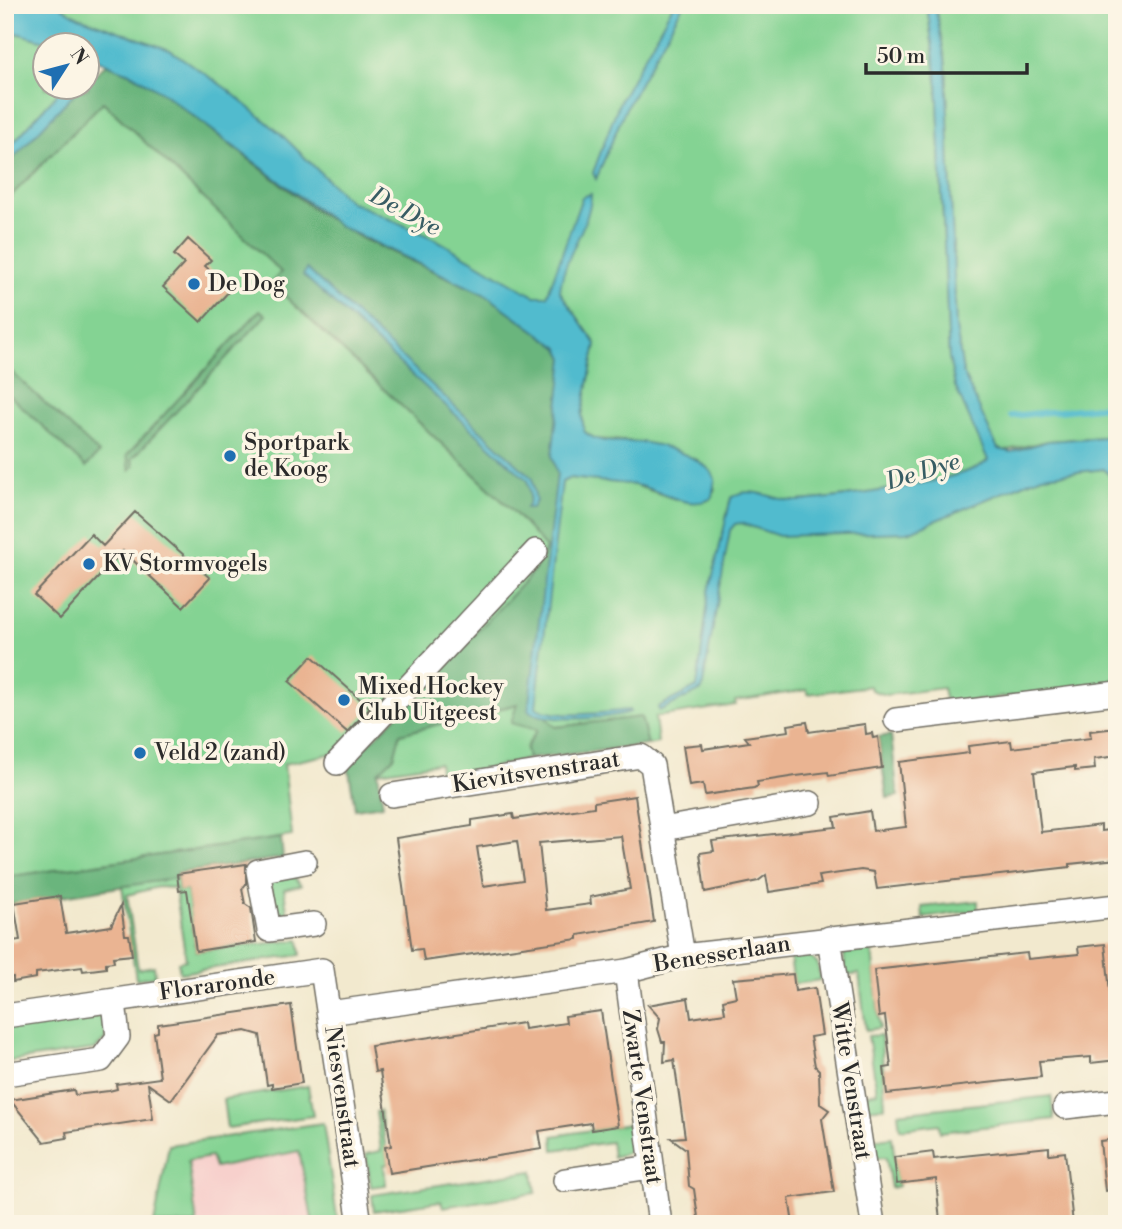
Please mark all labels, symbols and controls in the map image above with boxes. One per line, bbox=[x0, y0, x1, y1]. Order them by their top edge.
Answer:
north arrow bbox=[32, 32, 102, 102]
scale bar bbox=[866, 32, 1028, 76]
text: N bbox=[65, 43, 93, 70]
text: 50 m bbox=[877, 44, 925, 70]
water label: De Dye bbox=[364, 180, 446, 243]
place label: De Dog bbox=[208, 270, 285, 298]
marker: De Dog bbox=[186, 276, 202, 292]
place label: Sportpark de Koog bbox=[244, 429, 350, 483]
water label: De Dye bbox=[881, 447, 964, 498]
marker: Sportpark de Koog bbox=[222, 448, 238, 464]
place label: KV Stormvogels bbox=[103, 550, 268, 578]
marker: KV Stormvogels bbox=[81, 556, 97, 572]
place label: Mixed Hockey Club Uitgeest bbox=[358, 673, 505, 727]
marker: Mixed Hockey Club Uitgeest bbox=[336, 692, 352, 708]
place label: Veld 2 (zand) bbox=[153, 739, 286, 767]
marker: Veld 2 (zand) bbox=[132, 745, 148, 761]
street label: Kievitsvenstraat bbox=[450, 745, 622, 799]
street label: Benesserlaan bbox=[651, 929, 793, 979]
street label: Floraronde bbox=[157, 963, 277, 1007]
street label: Witte Venstraat bbox=[825, 999, 877, 1162]
street label: Zwarte Venstraat bbox=[616, 1008, 668, 1186]
street label: Niesvenstraat bbox=[318, 1024, 366, 1170]

